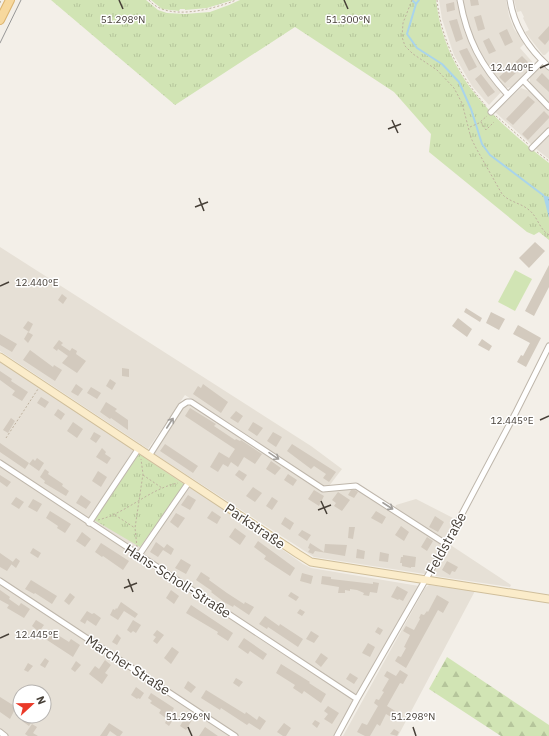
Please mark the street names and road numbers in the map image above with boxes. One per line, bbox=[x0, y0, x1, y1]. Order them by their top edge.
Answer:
street label: Parkstraße bbox=[221, 499, 289, 553]
street label: Feldstraße bbox=[422, 509, 470, 577]
street label: Hans-Scholl-Straße bbox=[121, 540, 235, 622]
street label: Marcher Straße bbox=[82, 631, 174, 699]

